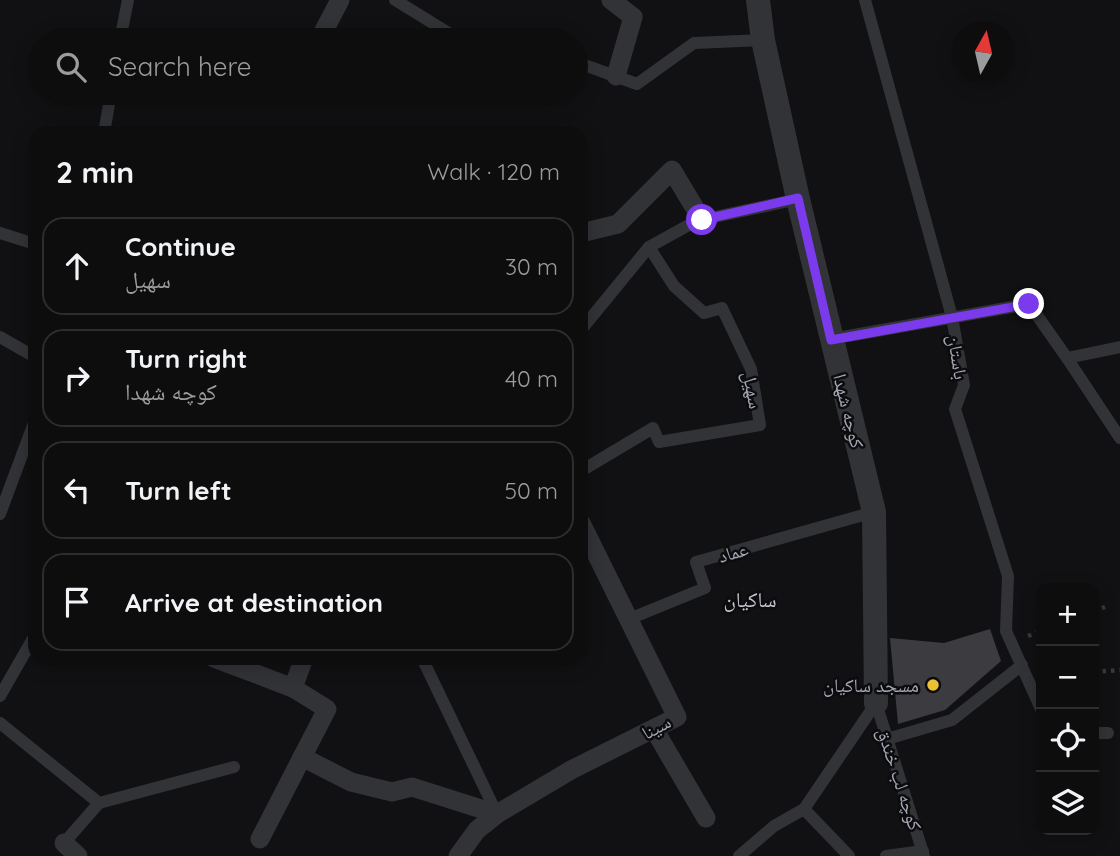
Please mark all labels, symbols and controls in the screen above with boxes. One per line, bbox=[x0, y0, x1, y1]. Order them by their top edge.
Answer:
north arrow bbox=[952, 21, 1015, 84]
search box bbox=[28, 28, 588, 105]
icon: search bbox=[52, 48, 90, 86]
text: Search here bbox=[108, 50, 252, 83]
text: 2 min bbox=[56, 153, 134, 191]
text: Walk · 120 m bbox=[427, 157, 560, 186]
route start bbox=[686, 204, 717, 235]
text: Continue bbox=[125, 230, 236, 263]
icon: ahead bbox=[58, 247, 96, 285]
text: 30 m bbox=[505, 252, 558, 281]
text: سهیل bbox=[125, 265, 171, 294]
route end bbox=[1013, 288, 1044, 319]
street label: باستان bbox=[943, 333, 973, 381]
text: Turn right bbox=[125, 342, 247, 375]
icon: right bbox=[58, 359, 96, 397]
text: 40 m bbox=[505, 364, 558, 393]
street label: سهیل bbox=[738, 369, 768, 411]
street label: کوچه شهدا bbox=[828, 371, 870, 451]
text: کوچه شهدا bbox=[125, 377, 217, 406]
icon: left bbox=[58, 471, 96, 509]
text: Turn left bbox=[125, 474, 232, 507]
text: 50 m bbox=[505, 476, 558, 505]
street label: عماد bbox=[715, 536, 751, 568]
icon: arrive bbox=[58, 583, 96, 621]
map controls bbox=[1036, 583, 1099, 835]
button: + bbox=[1036, 583, 1099, 646]
text: Arrive at destination bbox=[125, 586, 383, 619]
district label: ساکیان bbox=[723, 586, 777, 612]
button: − bbox=[1036, 646, 1099, 709]
place label: مسجد ساکیان bbox=[823, 673, 919, 697]
marker: مسجد ساکیان bbox=[925, 677, 941, 693]
street label: سینا bbox=[637, 709, 675, 745]
button: locate bbox=[1036, 709, 1099, 772]
street label: کوچه لب خندق bbox=[872, 725, 928, 833]
button: layers bbox=[1036, 772, 1099, 835]

